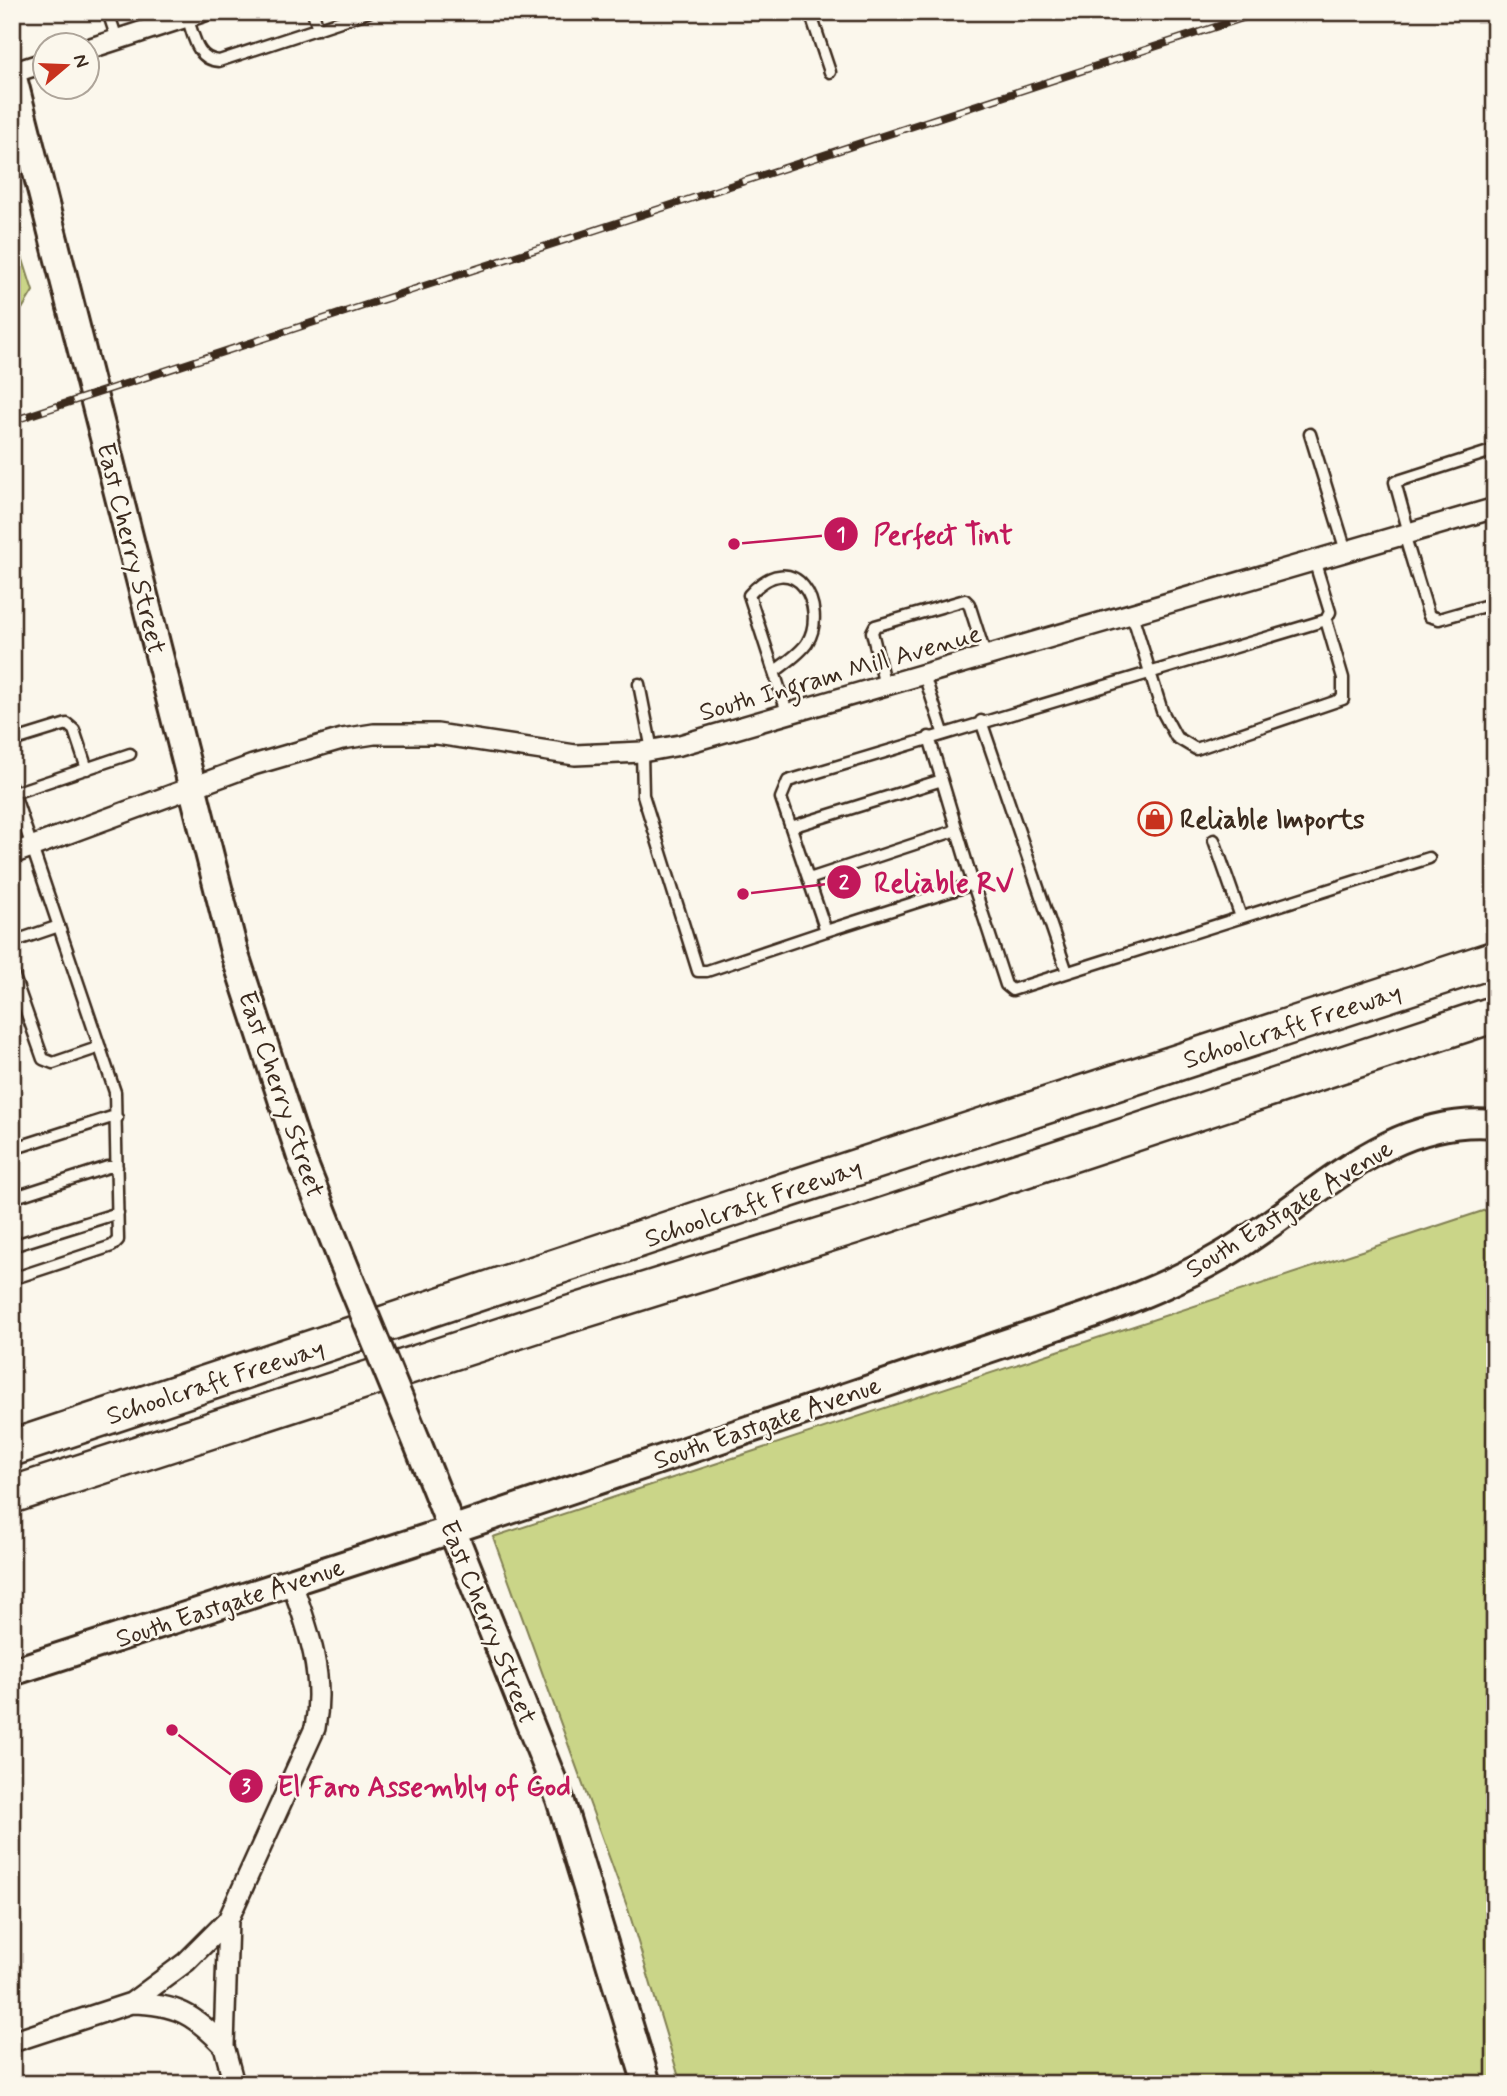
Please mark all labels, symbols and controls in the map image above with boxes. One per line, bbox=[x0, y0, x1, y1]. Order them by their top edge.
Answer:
north arrow bbox=[32, 32, 102, 102]
text: N bbox=[67, 51, 95, 71]
street label: East Cherry Street bbox=[87, 439, 173, 658]
callout: Perfect Tint bbox=[824, 510, 1026, 559]
text: Perfect Tint bbox=[873, 518, 1013, 555]
text: 1 bbox=[836, 521, 846, 549]
street label: South Ingram Mill Avenue bbox=[696, 617, 987, 733]
shop icon: Reliable Imports bbox=[1136, 800, 1174, 838]
place label: Reliable Imports bbox=[1180, 804, 1365, 838]
callout: Reliable RV bbox=[827, 858, 1026, 907]
text: Reliable RV bbox=[874, 866, 1014, 903]
text: 2 bbox=[839, 869, 850, 897]
street label: Schoolcraft Freeway bbox=[1179, 976, 1406, 1078]
street label: East Cherry Street bbox=[229, 987, 331, 1203]
street label: South Eastgate Avenue bbox=[1180, 1132, 1400, 1287]
street label: Schoolcraft Freeway bbox=[641, 1151, 867, 1257]
street label: Schoolcraft Freeway bbox=[102, 1332, 329, 1434]
street label: South Eastgate Avenue bbox=[649, 1369, 886, 1479]
street label: East Cherry Street bbox=[431, 1516, 544, 1730]
street label: South Eastgate Avenue bbox=[112, 1551, 349, 1657]
callout: El Faro Assembly of God bbox=[229, 1761, 584, 1810]
text: El Faro Assembly of God bbox=[277, 1770, 571, 1807]
text: 3 bbox=[241, 1773, 251, 1801]

